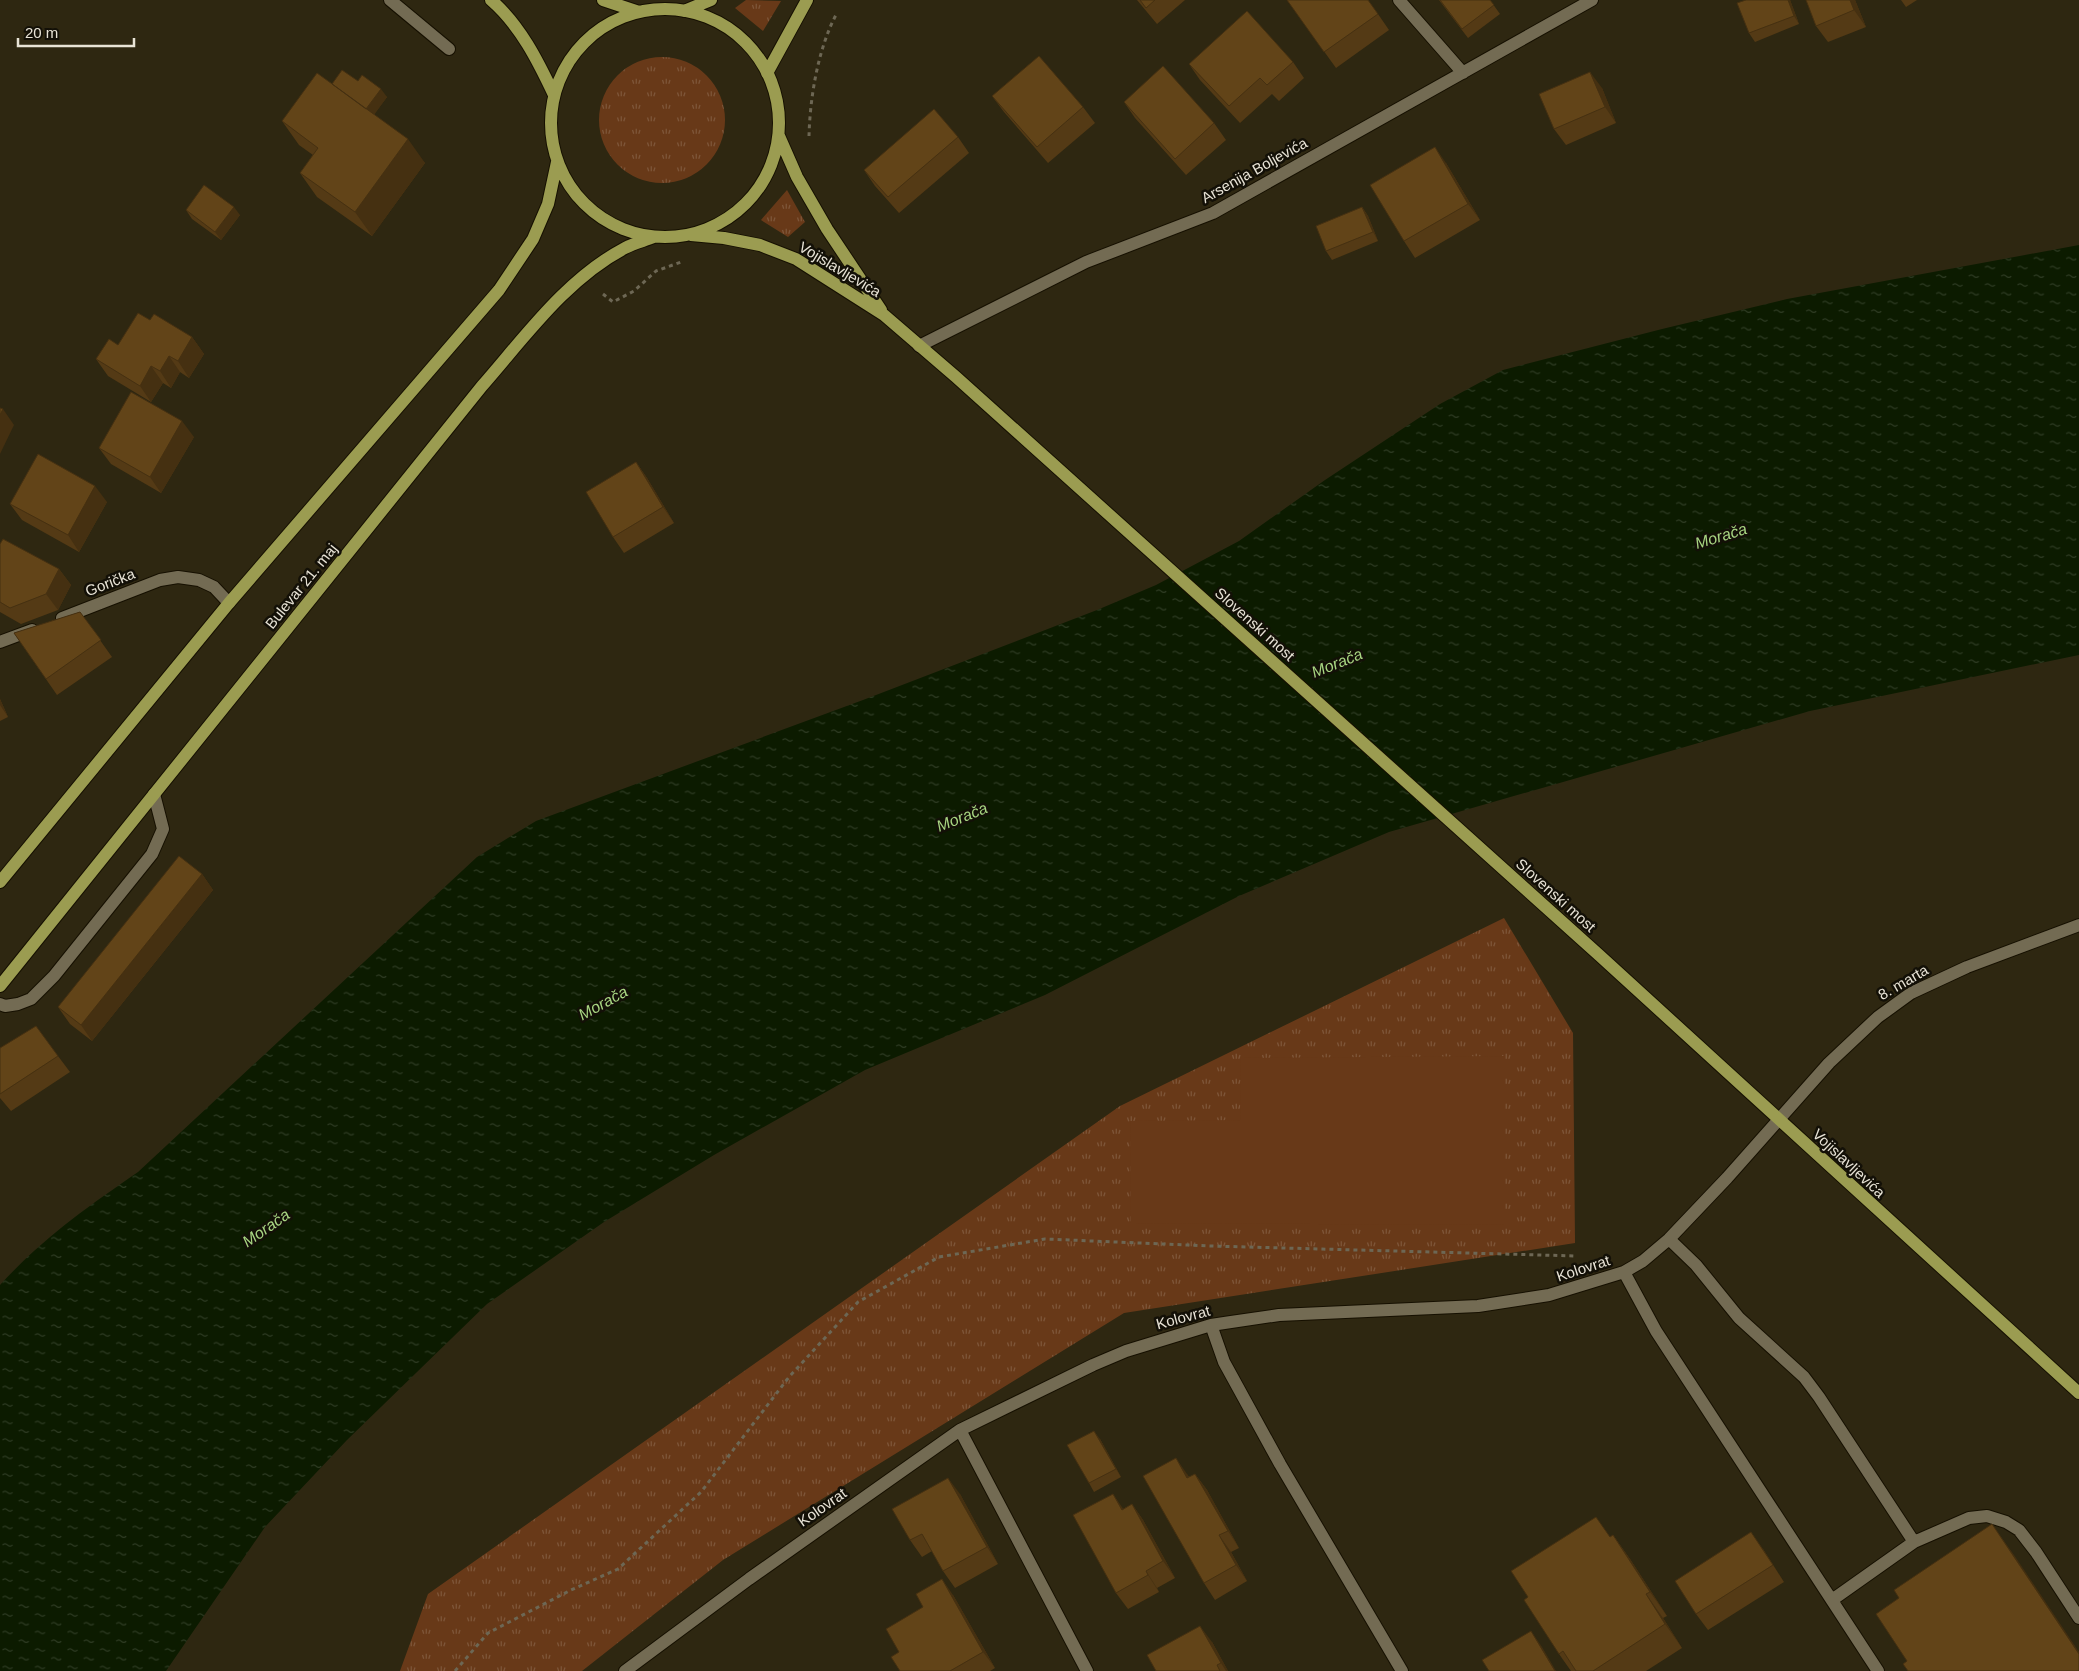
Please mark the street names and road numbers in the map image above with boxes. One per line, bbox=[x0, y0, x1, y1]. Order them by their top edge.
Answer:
street label: Arsenija Boljevića bbox=[1198, 134, 1310, 206]
street label: Vojislavljevića bbox=[796, 238, 885, 300]
street label: Bulevar 21. maj bbox=[262, 540, 340, 632]
street label: Gorička bbox=[83, 565, 138, 599]
street label: Slovenski most bbox=[1212, 584, 1299, 665]
street label: Slovenski most bbox=[1513, 855, 1600, 936]
street label: 8. marta bbox=[1875, 961, 1932, 1003]
street label: Vojislavljevića bbox=[1809, 1125, 1889, 1201]
street label: Kolovrat bbox=[1554, 1251, 1613, 1285]
street label: Kolovrat bbox=[1154, 1301, 1213, 1332]
street label: Kolovrat bbox=[795, 1484, 850, 1530]

